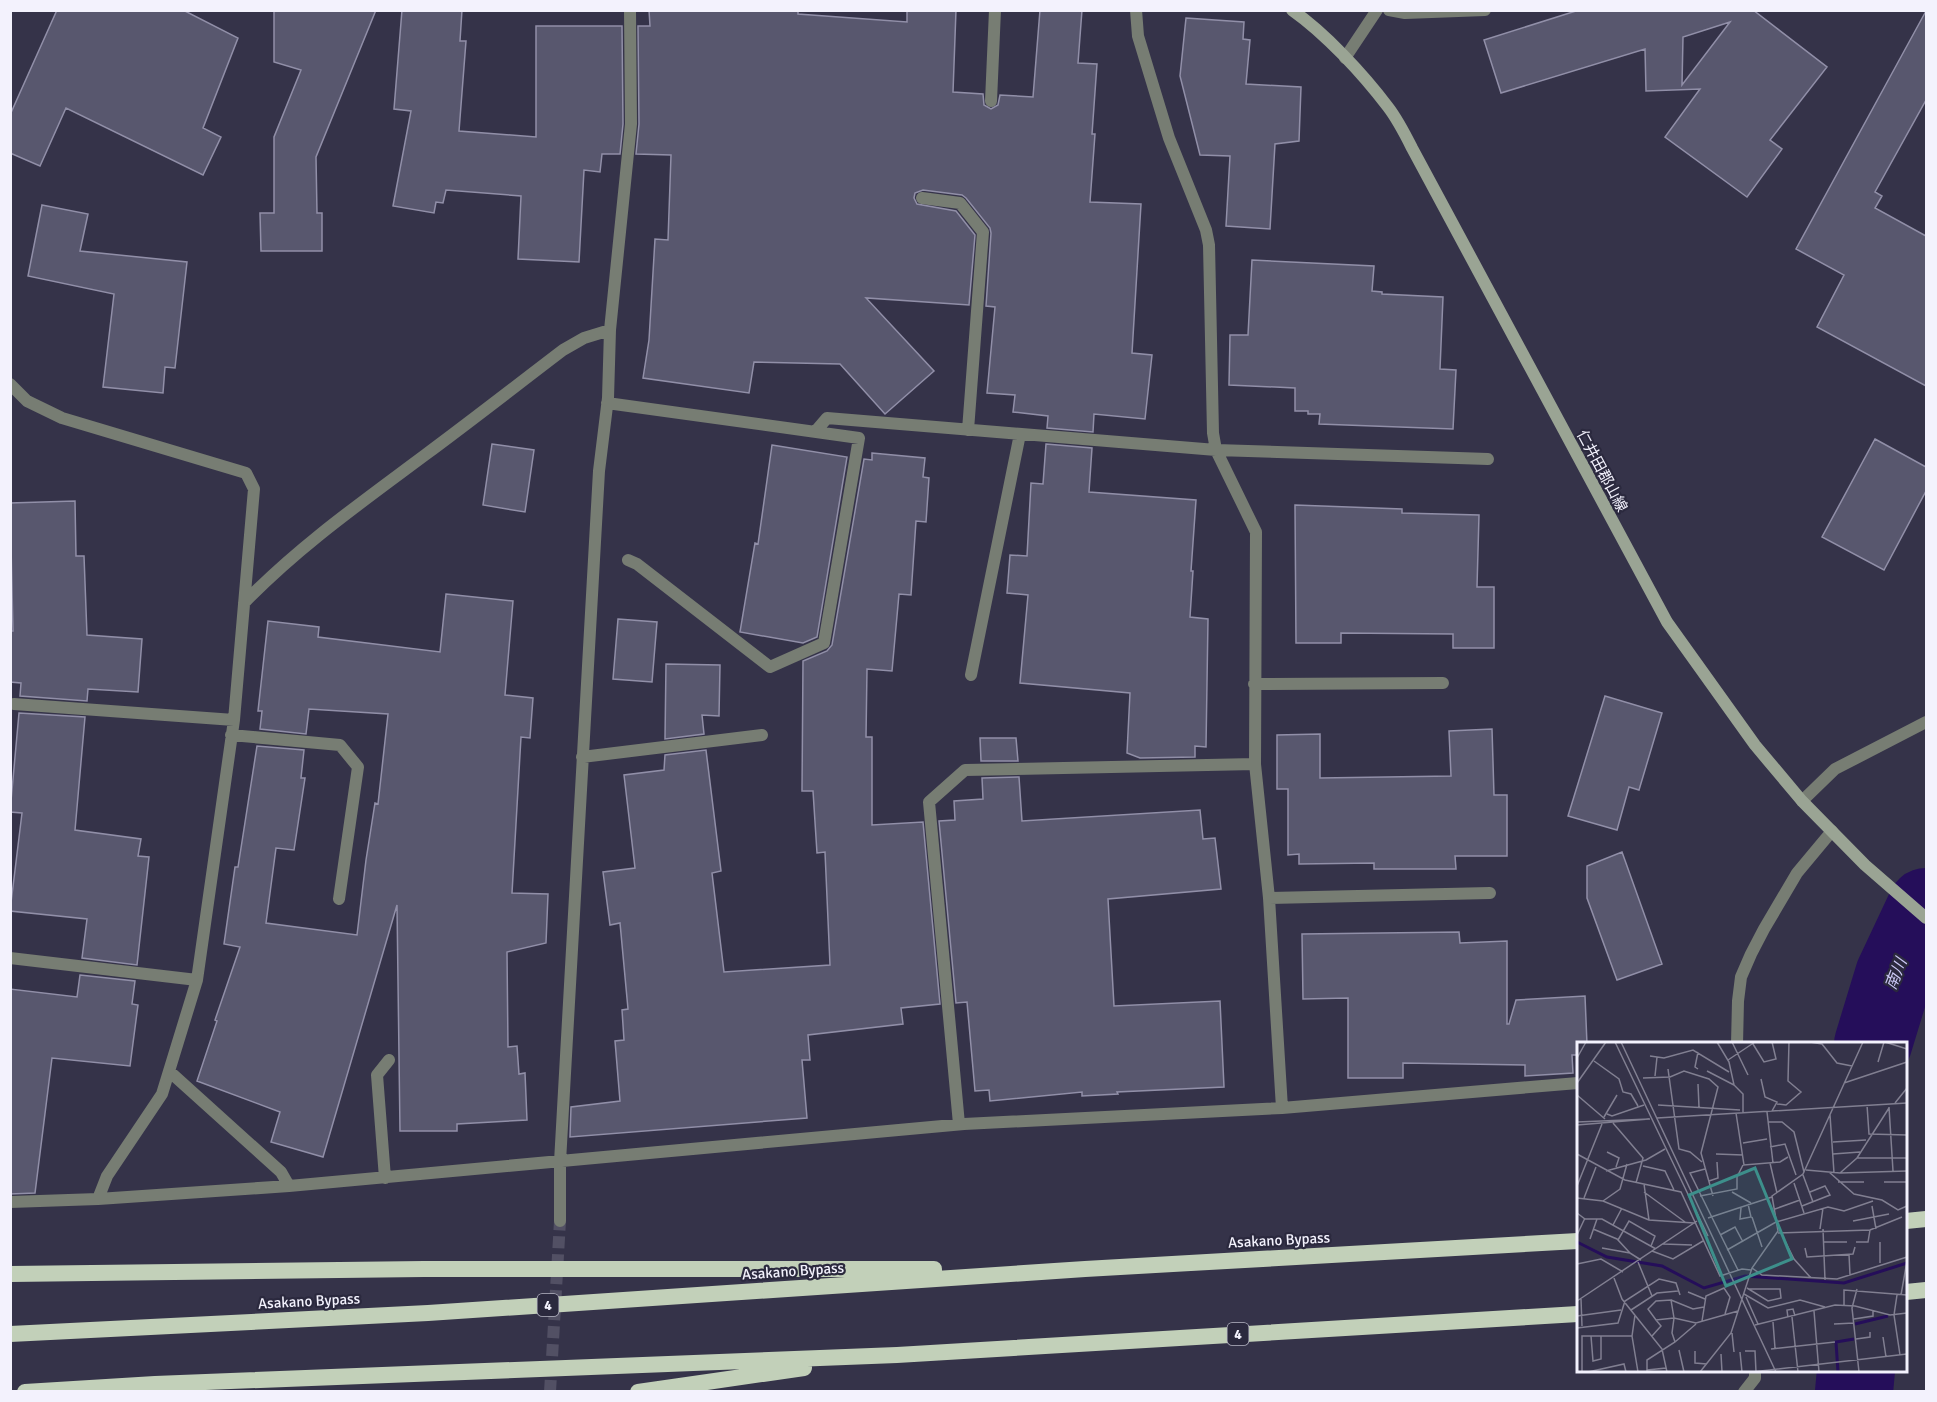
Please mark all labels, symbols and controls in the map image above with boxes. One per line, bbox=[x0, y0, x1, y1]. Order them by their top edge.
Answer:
street label: 仁井田郡山線 bbox=[1573, 427, 1631, 515]
water label: 南川 bbox=[1881, 954, 1912, 993]
inset map bbox=[1577, 1042, 1907, 1372]
street label: Asakano Bypass bbox=[1227, 1228, 1331, 1252]
street label: Asakano Bypass bbox=[741, 1258, 845, 1284]
street label: Asakano Bypass bbox=[257, 1289, 361, 1313]
road number: 4 bbox=[538, 1294, 558, 1316]
road number: 4 bbox=[1228, 1323, 1248, 1345]

